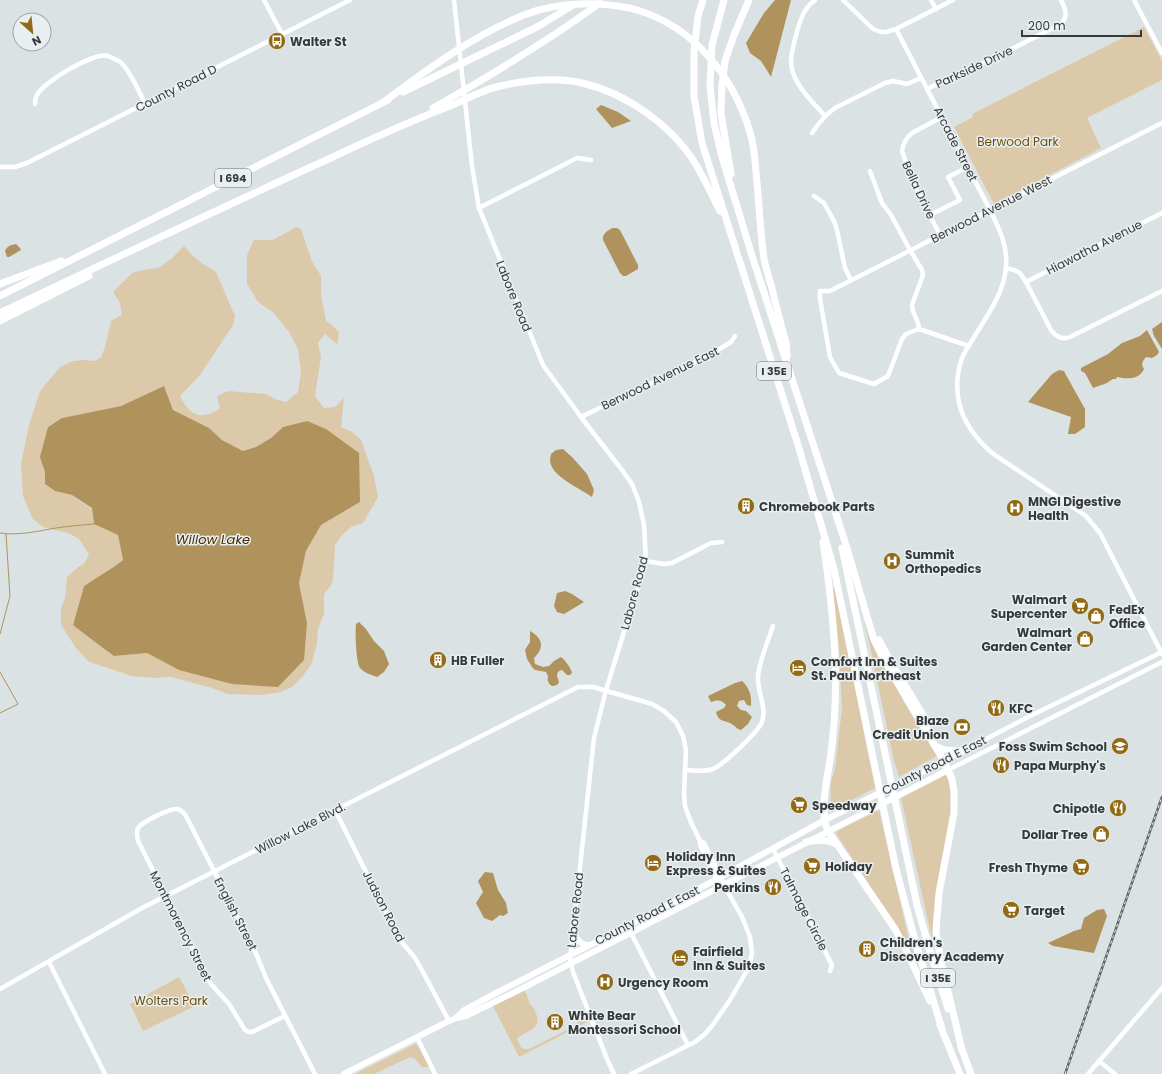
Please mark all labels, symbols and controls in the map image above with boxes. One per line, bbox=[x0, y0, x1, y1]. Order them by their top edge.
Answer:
north arrow bbox=[12, 12, 52, 52]
scale bar bbox=[1022, 12, 1141, 38]
text: 200 m bbox=[1028, 17, 1066, 34]
bus stop icon: Walter St bbox=[267, 31, 287, 51]
text: N bbox=[29, 32, 44, 50]
place label: Walter St bbox=[290, 33, 347, 50]
street label: Parkside Drive bbox=[932, 42, 1016, 92]
street label: County Road D bbox=[132, 60, 220, 116]
street label: Arcade Street bbox=[930, 104, 982, 184]
park label: Berwood Park bbox=[977, 133, 1060, 150]
street label: Bella Drive bbox=[898, 158, 940, 222]
road number: I 694 bbox=[215, 169, 251, 187]
street label: Berwood Avenue West bbox=[928, 171, 1054, 247]
street label: Hiawatha Avenue bbox=[1043, 215, 1145, 279]
street label: Labore Road bbox=[492, 258, 536, 334]
street label: Berwood Avenue East bbox=[598, 342, 722, 414]
road number: I 35E bbox=[757, 362, 791, 380]
place label: MNGI Digestive Health bbox=[1028, 493, 1122, 524]
building icon: Chromebook Parts bbox=[736, 496, 756, 516]
place label: Chromebook Parts bbox=[759, 498, 875, 515]
hospital icon: MNGI Digestive Health bbox=[1005, 498, 1025, 518]
water label: Willow Lake bbox=[176, 530, 250, 549]
place label: Summit Orthopedics bbox=[905, 546, 982, 577]
hospital icon: Summit Orthopedics bbox=[882, 551, 902, 571]
street label: Labore Road bbox=[616, 554, 652, 632]
place label: Walmart Supercenter bbox=[991, 591, 1067, 622]
supermarket icon: Walmart Supercenter bbox=[1070, 596, 1090, 616]
place label: FedEx Office bbox=[1109, 601, 1146, 632]
shop icon: FedEx Office bbox=[1086, 606, 1106, 626]
place label: Walmart Garden Center bbox=[981, 624, 1072, 655]
shop icon: Walmart Garden Center bbox=[1075, 629, 1095, 649]
building icon: HB Fuller bbox=[428, 650, 448, 670]
place label: HB Fuller bbox=[451, 652, 504, 669]
place label: Comfort Inn & Suites St. Paul Northeast bbox=[811, 653, 938, 684]
hotel icon: Comfort Inn & Suites St. Paul Northeast bbox=[788, 658, 808, 678]
restaurant icon: KFC bbox=[986, 698, 1006, 718]
place label: KFC bbox=[1009, 700, 1033, 717]
place label: Blaze Credit Union bbox=[872, 712, 950, 743]
bank icon: Blaze Credit Union bbox=[952, 717, 972, 737]
street label: County Road E East bbox=[879, 731, 989, 799]
school or university icon: Foss Swim School bbox=[1110, 736, 1130, 756]
place label: Foss Swim School bbox=[999, 738, 1107, 755]
restaurant icon: Papa Murphy's bbox=[991, 755, 1011, 775]
place label: Papa Murphy's bbox=[1014, 757, 1106, 774]
supermarket icon: Speedway bbox=[789, 795, 809, 815]
place label: Speedway bbox=[812, 797, 877, 814]
street label: Willow Lake Blvd. bbox=[252, 798, 348, 858]
restaurant icon: Chipotle bbox=[1108, 798, 1128, 818]
place label: Chipotle bbox=[1053, 800, 1106, 817]
shop icon: Dollar Tree bbox=[1091, 824, 1111, 844]
place label: Dollar Tree bbox=[1022, 826, 1089, 843]
place label: Holiday Inn Express & Suites bbox=[666, 848, 767, 879]
hotel icon: Holiday Inn Express & Suites bbox=[643, 853, 663, 873]
supermarket icon: Holiday bbox=[802, 856, 822, 876]
supermarket icon: Fresh Thyme bbox=[1071, 857, 1091, 877]
place label: Holiday bbox=[825, 858, 873, 875]
place label: Fresh Thyme bbox=[989, 859, 1069, 876]
street label: Talmage Circle bbox=[776, 865, 832, 953]
street label: Judson Road bbox=[359, 867, 409, 945]
street label: Montmorency Street bbox=[146, 868, 216, 984]
street label: Labore Road bbox=[563, 872, 587, 948]
street label: English Street bbox=[210, 874, 262, 954]
restaurant icon: Perkins bbox=[763, 877, 783, 897]
place label: Perkins bbox=[714, 879, 760, 896]
street label: County Road E East bbox=[592, 881, 702, 949]
supermarket icon: Target bbox=[1001, 900, 1021, 920]
place label: Target bbox=[1024, 902, 1065, 919]
place label: Children's Discovery Academy bbox=[880, 934, 1005, 965]
building icon: Children's Discovery Academy bbox=[857, 939, 877, 959]
place label: Fairfield Inn & Suites bbox=[693, 943, 766, 974]
hotel icon: Fairfield Inn & Suites bbox=[670, 948, 690, 968]
road number: I 35E bbox=[921, 969, 955, 987]
hospital icon: Urgency Room bbox=[595, 972, 615, 992]
place label: Urgency Room bbox=[618, 974, 709, 991]
park label: Wolters Park bbox=[134, 992, 209, 1009]
place label: White Bear Montessori School bbox=[568, 1007, 681, 1038]
building icon: White Bear Montessori School bbox=[545, 1012, 565, 1032]

